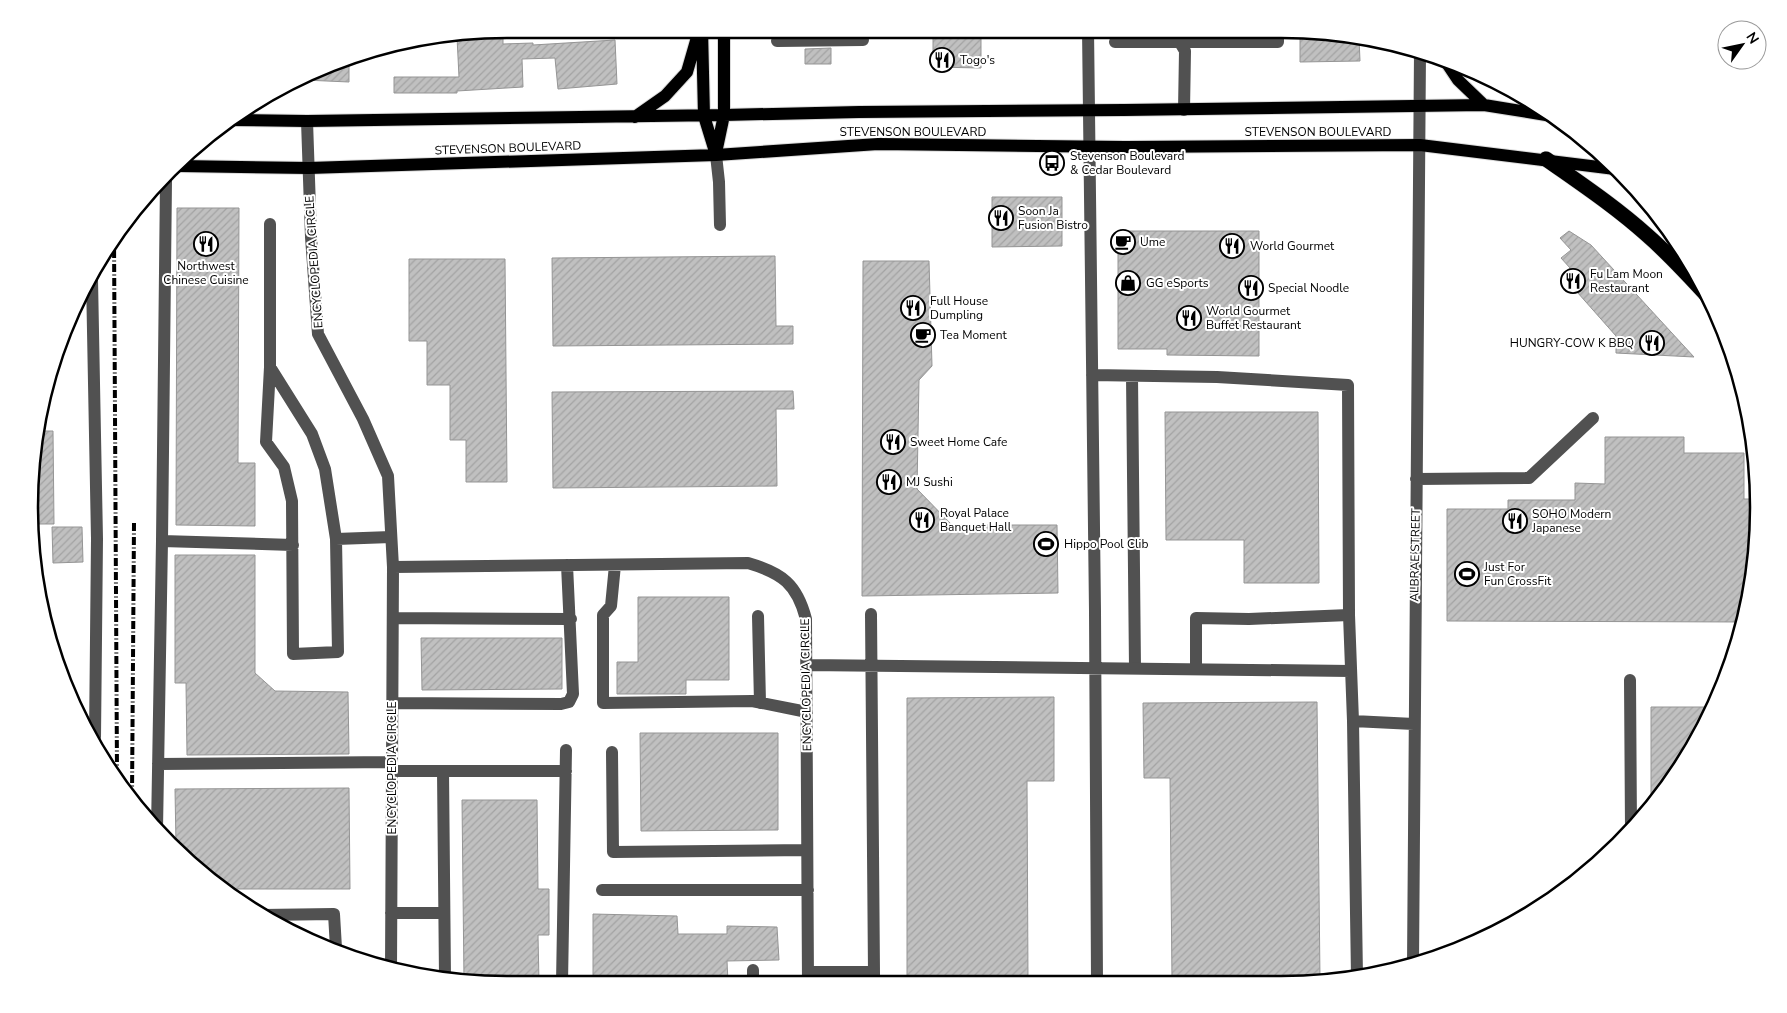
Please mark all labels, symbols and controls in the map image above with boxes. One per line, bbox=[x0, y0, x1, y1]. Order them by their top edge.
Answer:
north arrow bbox=[1717, 20, 1767, 70]
text: N bbox=[1742, 29, 1763, 48]
restaurant icon: Togo's bbox=[929, 47, 955, 73]
place label: Togo's bbox=[960, 52, 995, 68]
street label: STEVENSON BOULEVARD bbox=[840, 124, 986, 140]
street label: STEVENSON BOULEVARD bbox=[1245, 124, 1391, 140]
street label: STEVENSON BOULEVARD bbox=[434, 137, 582, 159]
place label: Stevenson Boulevard & Cedar Boulevard bbox=[1070, 148, 1184, 178]
bus stop icon: Stevenson Boulevard & Cedar Boulevard bbox=[1039, 150, 1065, 176]
street label: ENCYCLOPEDIA CIRCLE bbox=[301, 195, 327, 329]
place label: Soon Ja Fusion Bistro bbox=[1018, 203, 1088, 233]
restaurant icon: Soon Ja Fusion Bistro bbox=[988, 205, 1014, 231]
cafe icon: Ume bbox=[1110, 229, 1136, 255]
restaurant icon: Northwest Chinese Cuisine bbox=[193, 231, 219, 257]
restaurant icon: World Gourmet bbox=[1219, 233, 1245, 259]
place label: Ume bbox=[1140, 234, 1165, 250]
place label: World Gourmet bbox=[1250, 238, 1335, 254]
place label: Northwest Chinese Cuisine bbox=[163, 258, 249, 288]
place label: Fu Lam Moon Restaurant bbox=[1590, 266, 1663, 296]
restaurant icon: Fu Lam Moon Restaurant bbox=[1560, 268, 1586, 294]
shop icon: GG eSports bbox=[1115, 270, 1141, 296]
place label: GG eSports bbox=[1146, 275, 1209, 291]
restaurant icon: Special Noodle bbox=[1238, 275, 1264, 301]
place label: Special Noodle bbox=[1268, 280, 1349, 296]
place label: Full House Dumpling bbox=[930, 293, 988, 323]
restaurant icon: Full House Dumpling bbox=[900, 295, 926, 321]
place label: World Gourmet Buffet Restaurant bbox=[1206, 303, 1302, 333]
restaurant icon: World Gourmet Buffet Restaurant bbox=[1176, 305, 1202, 331]
cafe icon: Tea Moment bbox=[910, 322, 936, 348]
place label: Tea Moment bbox=[940, 327, 1008, 343]
restaurant icon: HUNGRY-COW K BBQ bbox=[1639, 330, 1665, 356]
place label: HUNGRY-COW K BBQ bbox=[1510, 335, 1634, 351]
restaurant icon: Sweet Home Cafe bbox=[880, 429, 906, 455]
place label: Sweet Home Cafe bbox=[910, 434, 1007, 450]
restaurant icon: MJ Sushi bbox=[876, 469, 902, 495]
place label: MJ Sushi bbox=[906, 474, 953, 490]
place label: Royal Palace Banquet Hall bbox=[940, 505, 1012, 535]
place label: SOHO Modern Japanese bbox=[1531, 506, 1611, 536]
restaurant icon: Royal Palace Banquet Hall bbox=[909, 507, 935, 533]
street label: ALBRAE STREET bbox=[1406, 507, 1424, 602]
restaurant icon: SOHO Modern Japanese bbox=[1502, 508, 1528, 534]
sports icon: Hippo Pool Clib bbox=[1033, 531, 1059, 557]
place label: Hippo Pool Clib bbox=[1064, 536, 1148, 552]
place label: Just For Fun CrossFit bbox=[1483, 559, 1552, 589]
sports icon: Just For Fun CrossFit bbox=[1454, 561, 1480, 587]
street label: ENCYCLOPEDIA CIRCLE bbox=[797, 618, 815, 752]
street label: ENCYCLOPEDIA CIRCLE bbox=[384, 702, 400, 834]

